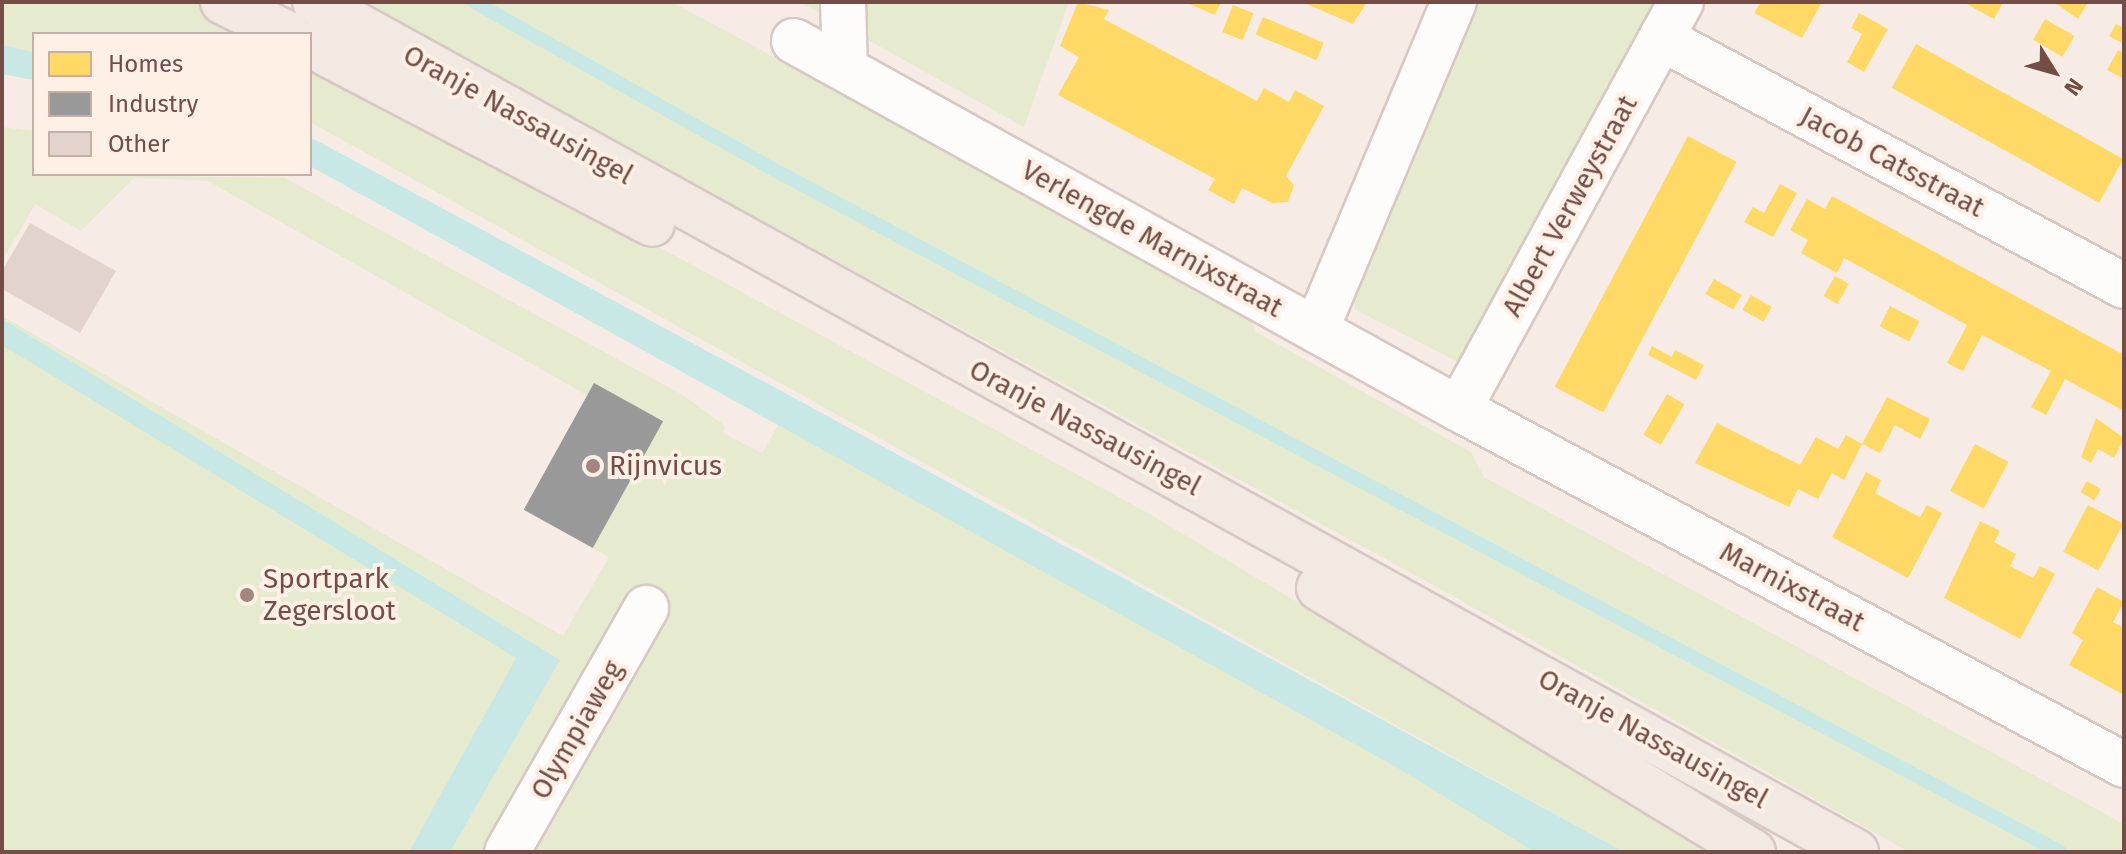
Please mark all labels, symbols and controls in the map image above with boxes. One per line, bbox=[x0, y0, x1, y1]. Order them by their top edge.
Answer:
legend bbox=[32, 32, 312, 176]
north arrow bbox=[2014, 32, 2094, 112]
street label: Oranje Nassausingel bbox=[397, 38, 639, 192]
text: Homes bbox=[108, 50, 183, 78]
text: N bbox=[2058, 73, 2089, 101]
text: Industry bbox=[108, 90, 198, 118]
street label: Albert Verweystraat bbox=[1495, 90, 1645, 322]
street label: Jacob Catsstraat bbox=[1794, 99, 1990, 225]
text: Other bbox=[108, 130, 170, 158]
street label: Verlengde Marnixstraat bbox=[1016, 153, 1288, 325]
street label: Oranje Nassausingel bbox=[963, 353, 1207, 503]
place label: Rijnvicus bbox=[609, 449, 722, 483]
marker: Rijnvicus bbox=[584, 457, 602, 475]
street label: Marnixstraat bbox=[1714, 535, 1870, 639]
place label: Sportpark Zegersloot bbox=[263, 562, 396, 628]
marker: Sportpark Zegersloot bbox=[238, 586, 256, 604]
street label: Olympiaweg bbox=[524, 655, 630, 805]
street label: Oranje Nassausingel bbox=[1532, 662, 1774, 816]

